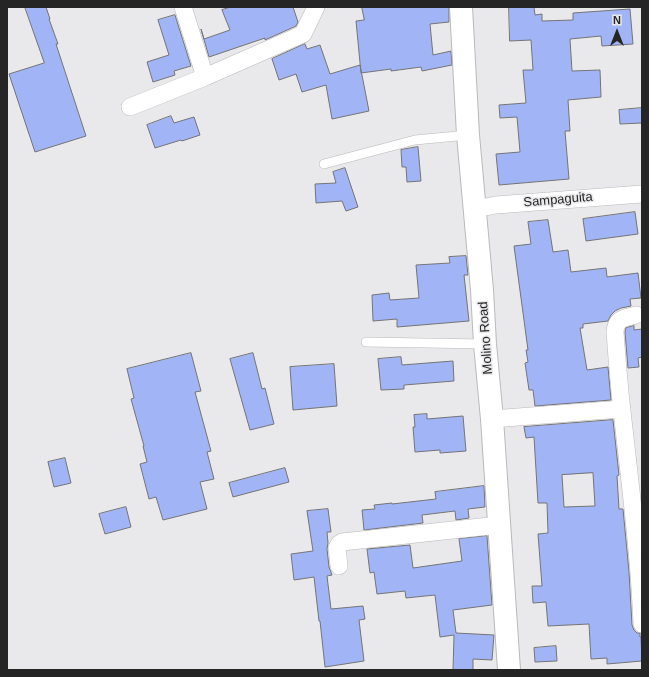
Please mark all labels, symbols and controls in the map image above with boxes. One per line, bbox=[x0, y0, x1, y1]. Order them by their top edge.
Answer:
north arrow bbox=[597, 12, 637, 52]
text: N bbox=[613, 14, 621, 26]
street label: Sampaguita bbox=[523, 189, 593, 211]
street label: Molino Road bbox=[476, 301, 496, 375]

